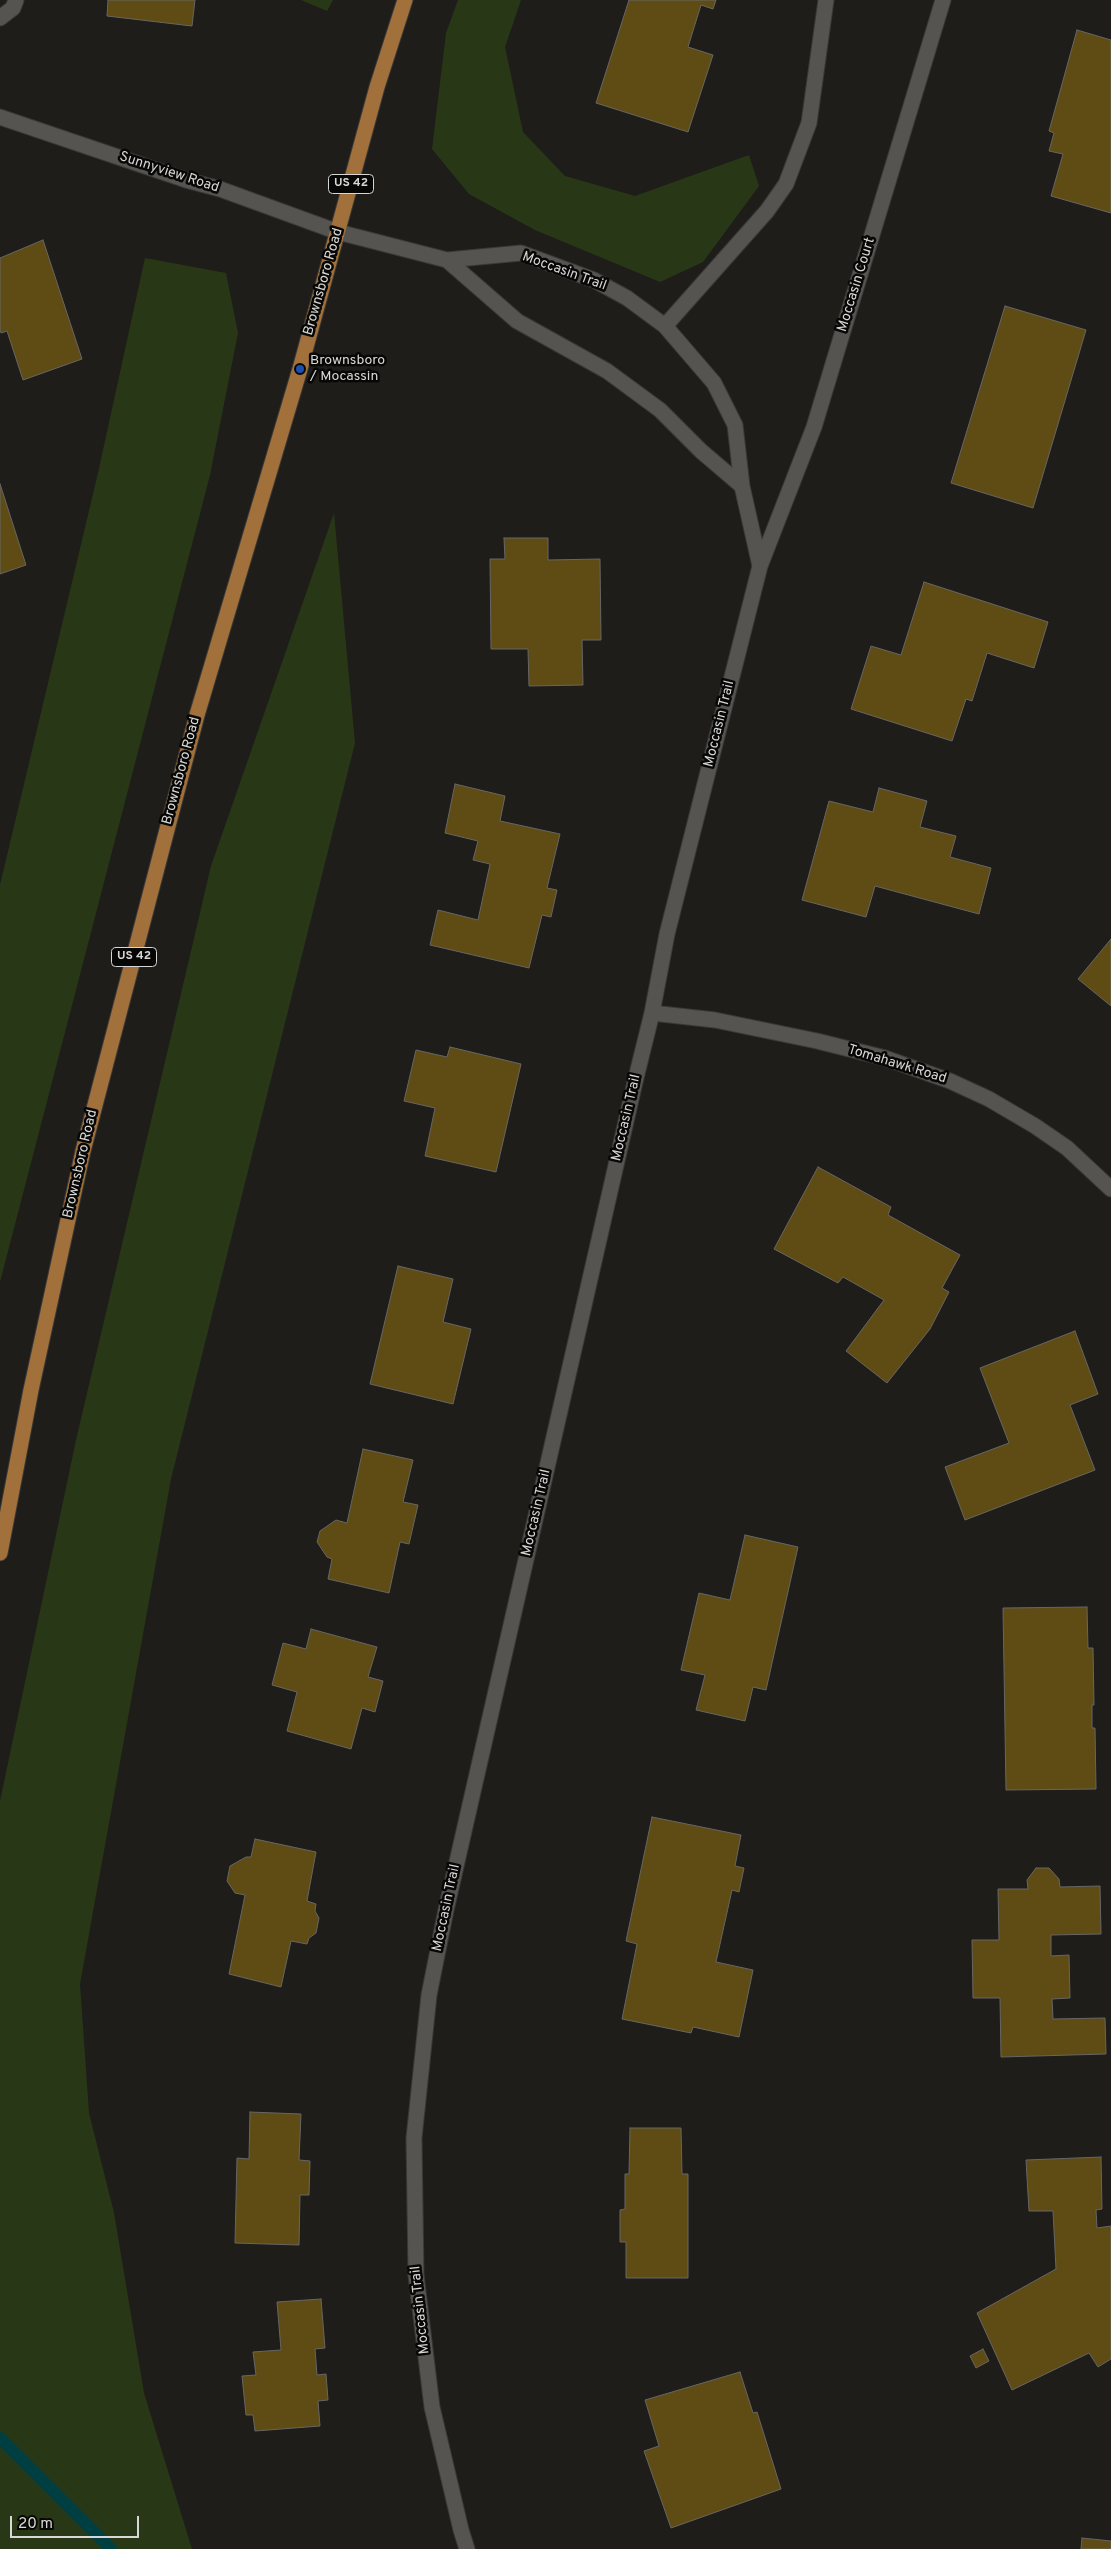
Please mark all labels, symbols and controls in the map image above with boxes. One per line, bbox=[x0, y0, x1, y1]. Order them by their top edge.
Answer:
street label: Sunnyview Road bbox=[117, 149, 221, 197]
road number: US 42 bbox=[328, 174, 374, 193]
street label: Brownsboro Road bbox=[301, 226, 347, 338]
street label: Moccasin Court bbox=[835, 236, 879, 334]
street label: Moccasin Trail bbox=[519, 249, 609, 295]
place label: Brownsboro / Mocassin bbox=[310, 353, 385, 386]
marker: Brownsboro / Mocassin bbox=[294, 363, 306, 375]
street label: Moccasin Trail bbox=[701, 679, 739, 769]
street label: Brownsboro Road bbox=[160, 715, 204, 827]
road number: US 42 bbox=[112, 948, 156, 966]
street label: Tomahawk Road bbox=[846, 1042, 948, 1088]
street label: Moccasin Trail bbox=[609, 1073, 645, 1163]
street label: Brownsboro Road bbox=[60, 1108, 102, 1220]
street label: Moccasin Trail bbox=[519, 1468, 555, 1558]
street label: Moccasin Trail bbox=[430, 1863, 464, 1953]
street label: Moccasin Trail bbox=[408, 2265, 434, 2355]
scale bar bbox=[12, 2506, 141, 2538]
text: 20 m bbox=[18, 2515, 53, 2534]

